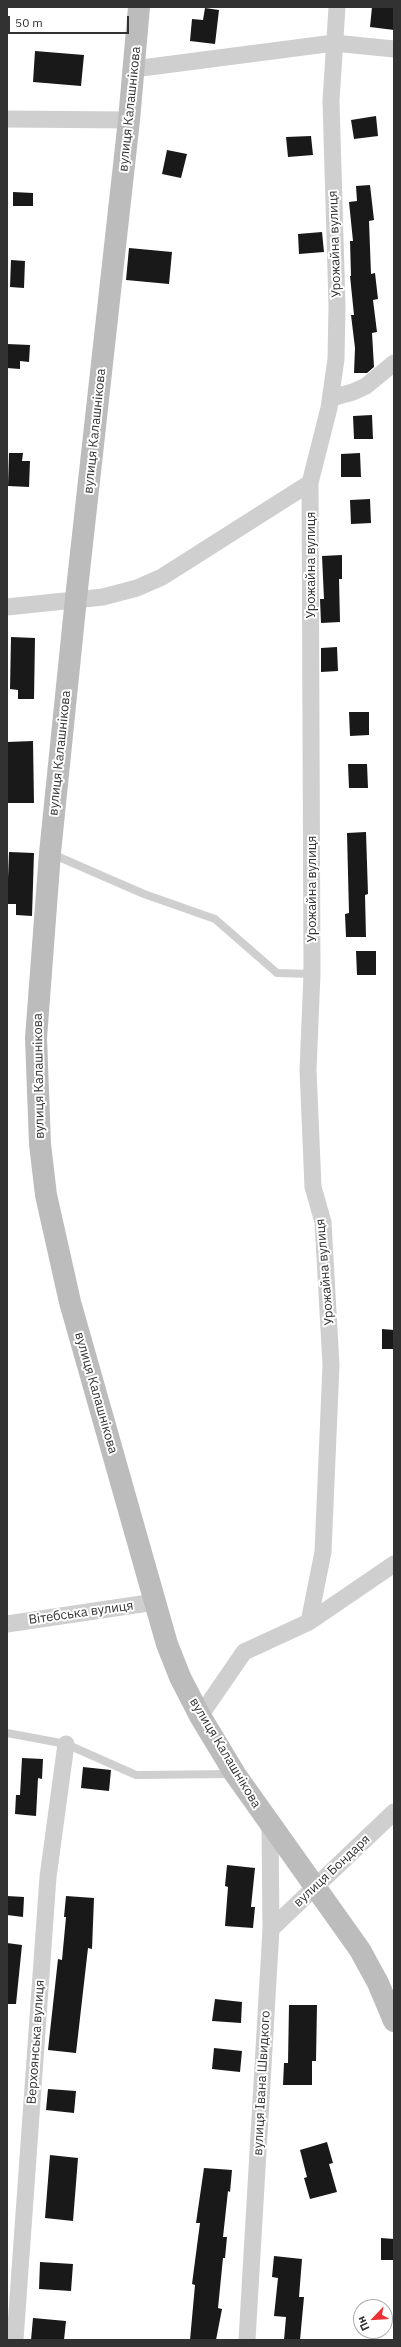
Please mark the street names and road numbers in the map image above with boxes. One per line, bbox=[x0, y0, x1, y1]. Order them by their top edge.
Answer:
street label: вулиця Калашнікова bbox=[116, 46, 144, 172]
street label: Урожайна вулиця bbox=[325, 190, 345, 298]
street label: вулиця Калашнікова bbox=[81, 368, 109, 494]
street label: Урожайна вулиця bbox=[303, 511, 319, 619]
street label: вулиця Калашнікова bbox=[46, 690, 74, 816]
street label: Урожайна вулиця bbox=[304, 835, 320, 943]
street label: вулиця Калашнікова bbox=[30, 1013, 48, 1139]
street label: Урожайна вулиця bbox=[313, 1218, 337, 1326]
street label: вулиця Калашнікова bbox=[71, 1330, 121, 1456]
street label: Вітебська вулиця bbox=[28, 1598, 134, 1628]
street label: вулиця Калашнікова bbox=[186, 1695, 264, 1811]
street label: вулиця Бондаря bbox=[291, 1832, 373, 1910]
street label: Верхоянська вулиця bbox=[24, 1979, 48, 2105]
street label: вулиця Івана Швидкого bbox=[250, 2010, 274, 2156]

